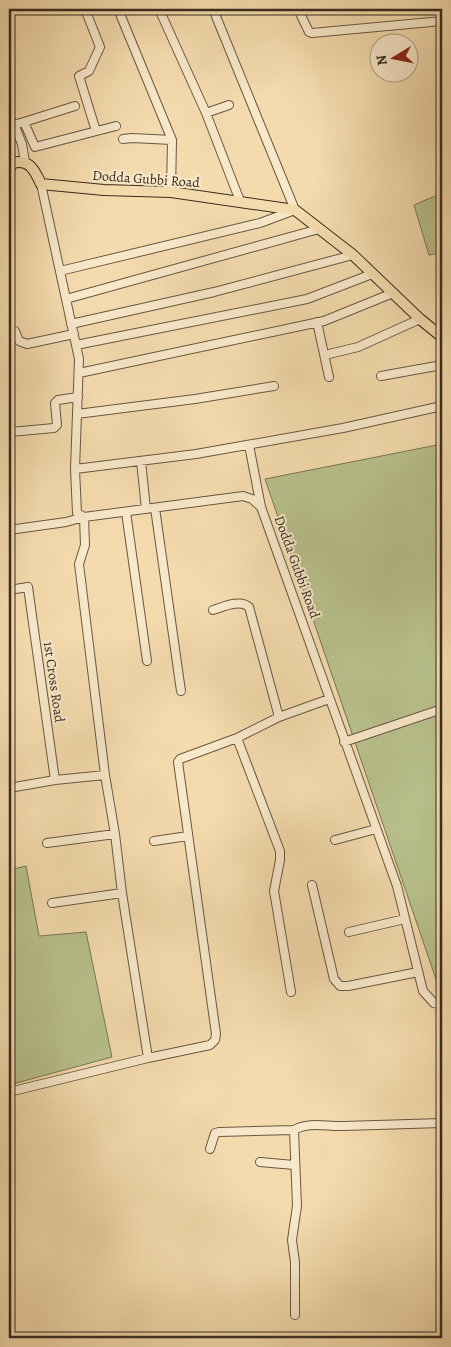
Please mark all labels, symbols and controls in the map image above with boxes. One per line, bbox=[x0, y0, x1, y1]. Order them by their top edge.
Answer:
north arrow bbox=[368, 32, 418, 82]
text: N bbox=[371, 53, 392, 67]
street label: Dodda Gubbi Road bbox=[92, 166, 201, 192]
street label: Dodda Gubbi Road bbox=[270, 513, 325, 621]
street label: 1st Cross Road bbox=[39, 640, 69, 724]

